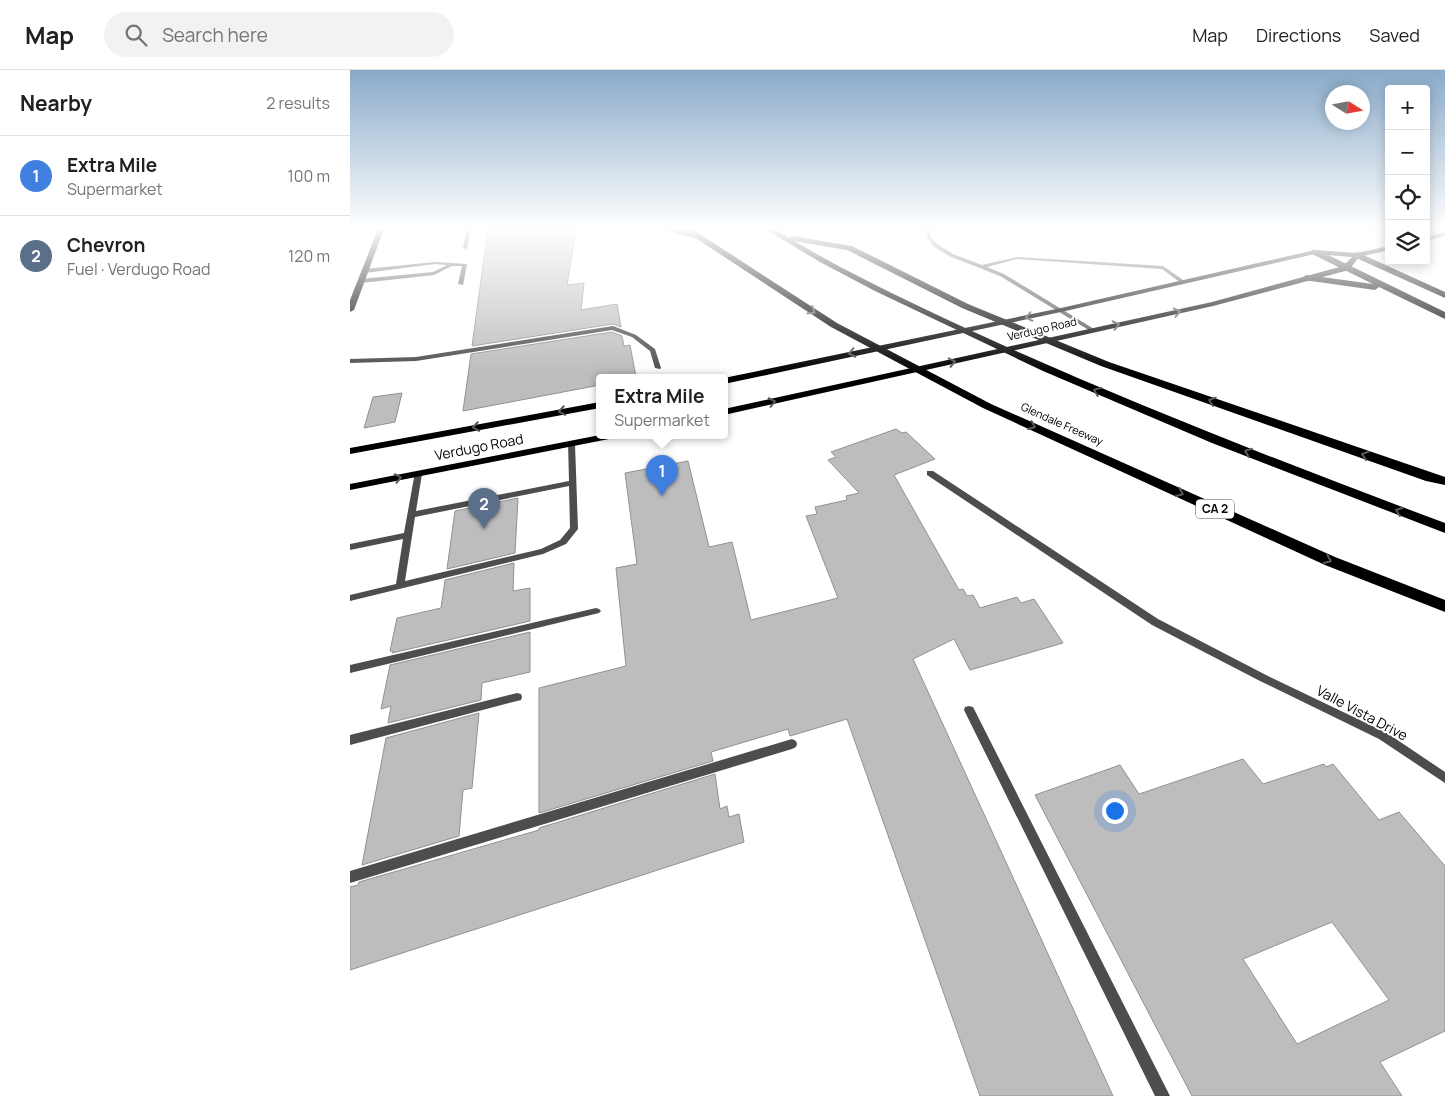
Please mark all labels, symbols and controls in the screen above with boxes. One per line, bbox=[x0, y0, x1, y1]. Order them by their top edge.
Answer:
search box bbox=[104, 12, 454, 57]
text: Map bbox=[25, 18, 74, 51]
icon: search bbox=[122, 21, 150, 49]
text: Search here bbox=[162, 22, 268, 48]
text: Map bbox=[1192, 23, 1228, 47]
text: Directions bbox=[1256, 23, 1341, 47]
text: Saved bbox=[1369, 23, 1420, 47]
north arrow bbox=[1325, 85, 1370, 130]
map controls bbox=[1385, 85, 1430, 265]
button: + bbox=[1385, 85, 1430, 130]
text: Nearby bbox=[20, 89, 92, 117]
text: 2 results bbox=[266, 92, 330, 114]
button: − bbox=[1385, 130, 1430, 175]
text: Extra Mile bbox=[67, 152, 157, 178]
text: 1 bbox=[32, 165, 40, 187]
text: 100 m bbox=[287, 165, 330, 187]
button: locate bbox=[1385, 175, 1430, 220]
text: Supermarket bbox=[67, 178, 163, 200]
button: layers bbox=[1385, 220, 1430, 265]
text: Chevron bbox=[67, 232, 146, 258]
text: 2 bbox=[31, 245, 41, 267]
text: 120 m bbox=[288, 245, 330, 267]
text: Fuel · Verdugo Road bbox=[67, 258, 210, 280]
one-way arrow bbox=[806, 305, 815, 314]
one-way arrow bbox=[1172, 307, 1181, 318]
one-way arrow bbox=[1024, 311, 1033, 322]
street label: Verdugo Road bbox=[1006, 313, 1078, 344]
one-way arrow bbox=[1112, 320, 1121, 331]
one-way arrow bbox=[848, 347, 857, 358]
one-way arrow bbox=[947, 357, 956, 368]
popup bbox=[596, 374, 728, 439]
text: Extra Mile bbox=[614, 383, 704, 409]
one-way arrow bbox=[1094, 386, 1102, 396]
one-way arrow bbox=[767, 397, 776, 408]
one-way arrow bbox=[1208, 397, 1217, 407]
street label: Glendale Freeway bbox=[1019, 399, 1106, 448]
one-way arrow bbox=[557, 406, 566, 416]
text: Supermarket bbox=[614, 409, 710, 431]
one-way arrow bbox=[1027, 419, 1036, 430]
one-way arrow bbox=[471, 422, 480, 432]
street label: Verdugo Road bbox=[433, 429, 525, 464]
one-way arrow bbox=[1244, 448, 1253, 458]
one-way arrow bbox=[1362, 451, 1370, 461]
pin: 1 bbox=[646, 455, 678, 496]
one-way arrow bbox=[393, 473, 402, 483]
one-way arrow bbox=[1175, 486, 1184, 497]
pin: 2 bbox=[468, 488, 500, 529]
road number: CA 2 bbox=[1196, 499, 1234, 518]
one-way arrow bbox=[1395, 507, 1404, 517]
one-way arrow bbox=[1323, 553, 1332, 564]
street label: Valle Vista Drive bbox=[1313, 681, 1411, 745]
your location bbox=[1102, 798, 1128, 824]

